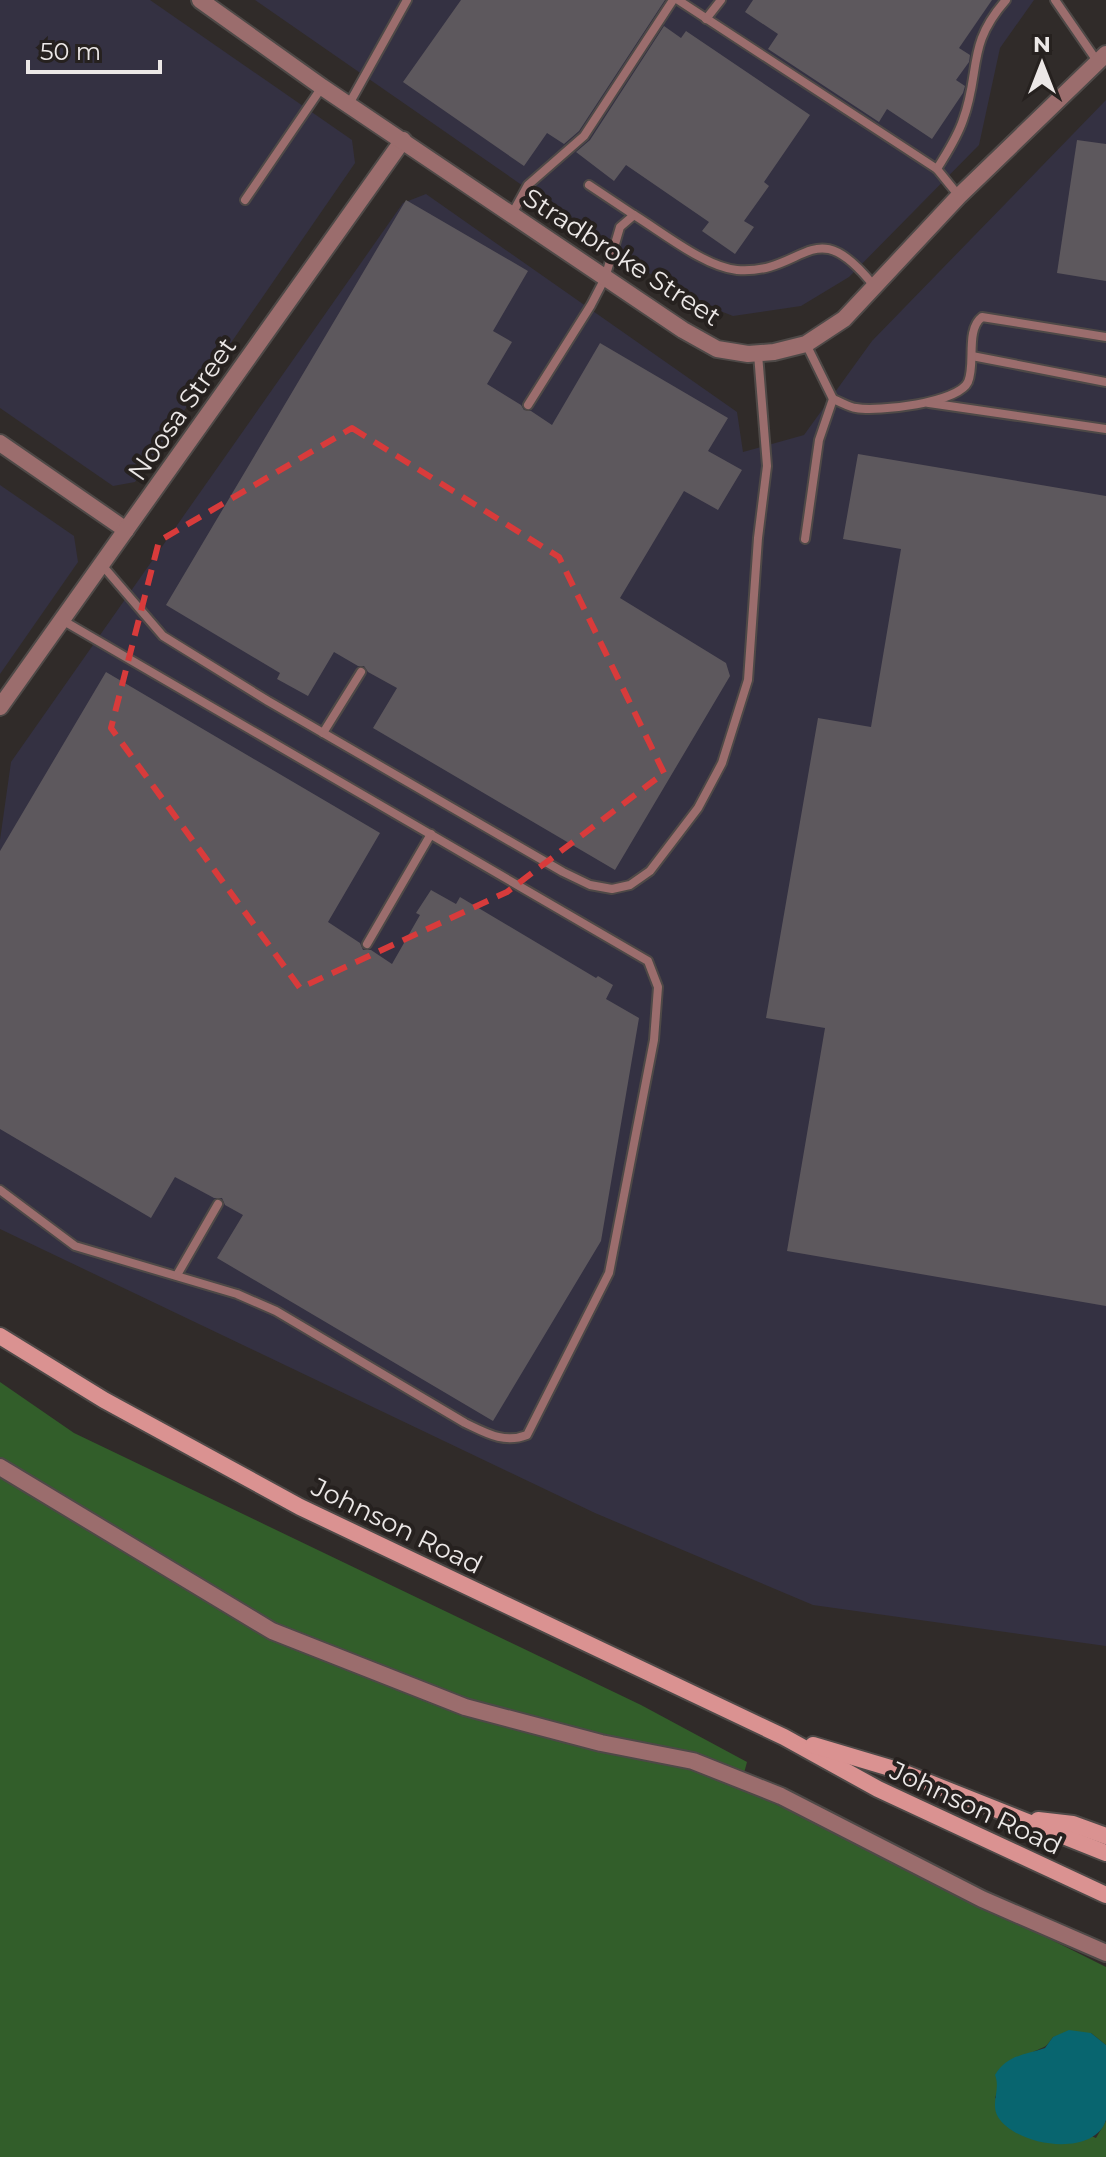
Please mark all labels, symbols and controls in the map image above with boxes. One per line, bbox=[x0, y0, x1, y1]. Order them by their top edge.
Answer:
scale bar bbox=[28, 24, 160, 74]
north arrow bbox=[1002, 24, 1082, 104]
text: N bbox=[1033, 31, 1051, 58]
text: 50 m bbox=[40, 37, 101, 66]
street label: Stradbroke Street bbox=[517, 181, 727, 333]
street label: Noosa Street bbox=[121, 331, 243, 487]
street label: Johnson Road bbox=[306, 1470, 488, 1581]
street label: Johnson Road bbox=[884, 1754, 1067, 1862]

